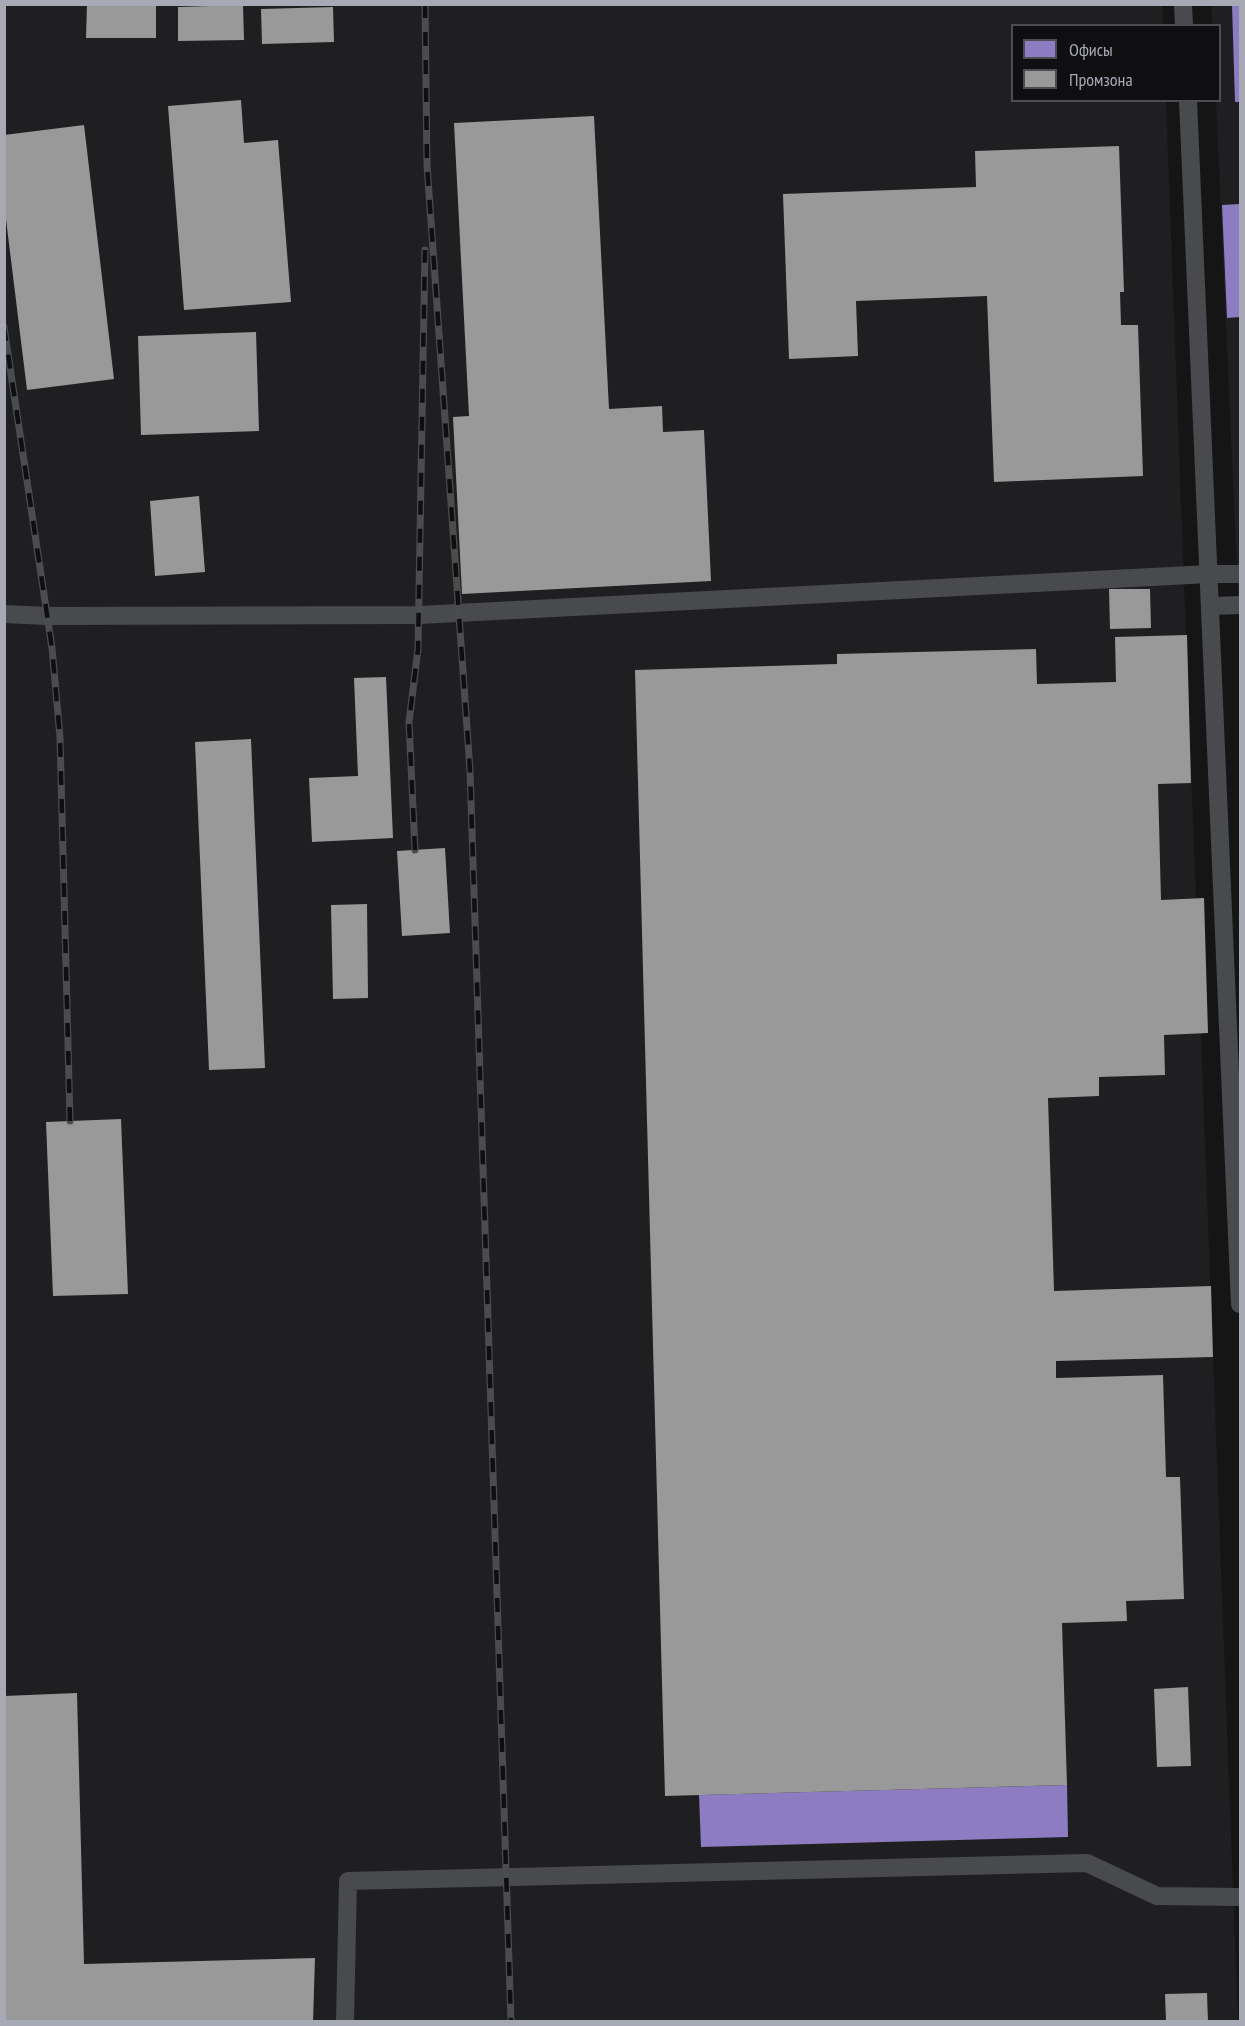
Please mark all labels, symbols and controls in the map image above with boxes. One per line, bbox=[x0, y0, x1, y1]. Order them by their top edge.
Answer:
legend bbox=[1011, 24, 1221, 102]
text: Офисы bbox=[1069, 38, 1113, 61]
text: Промзона bbox=[1069, 68, 1133, 91]

